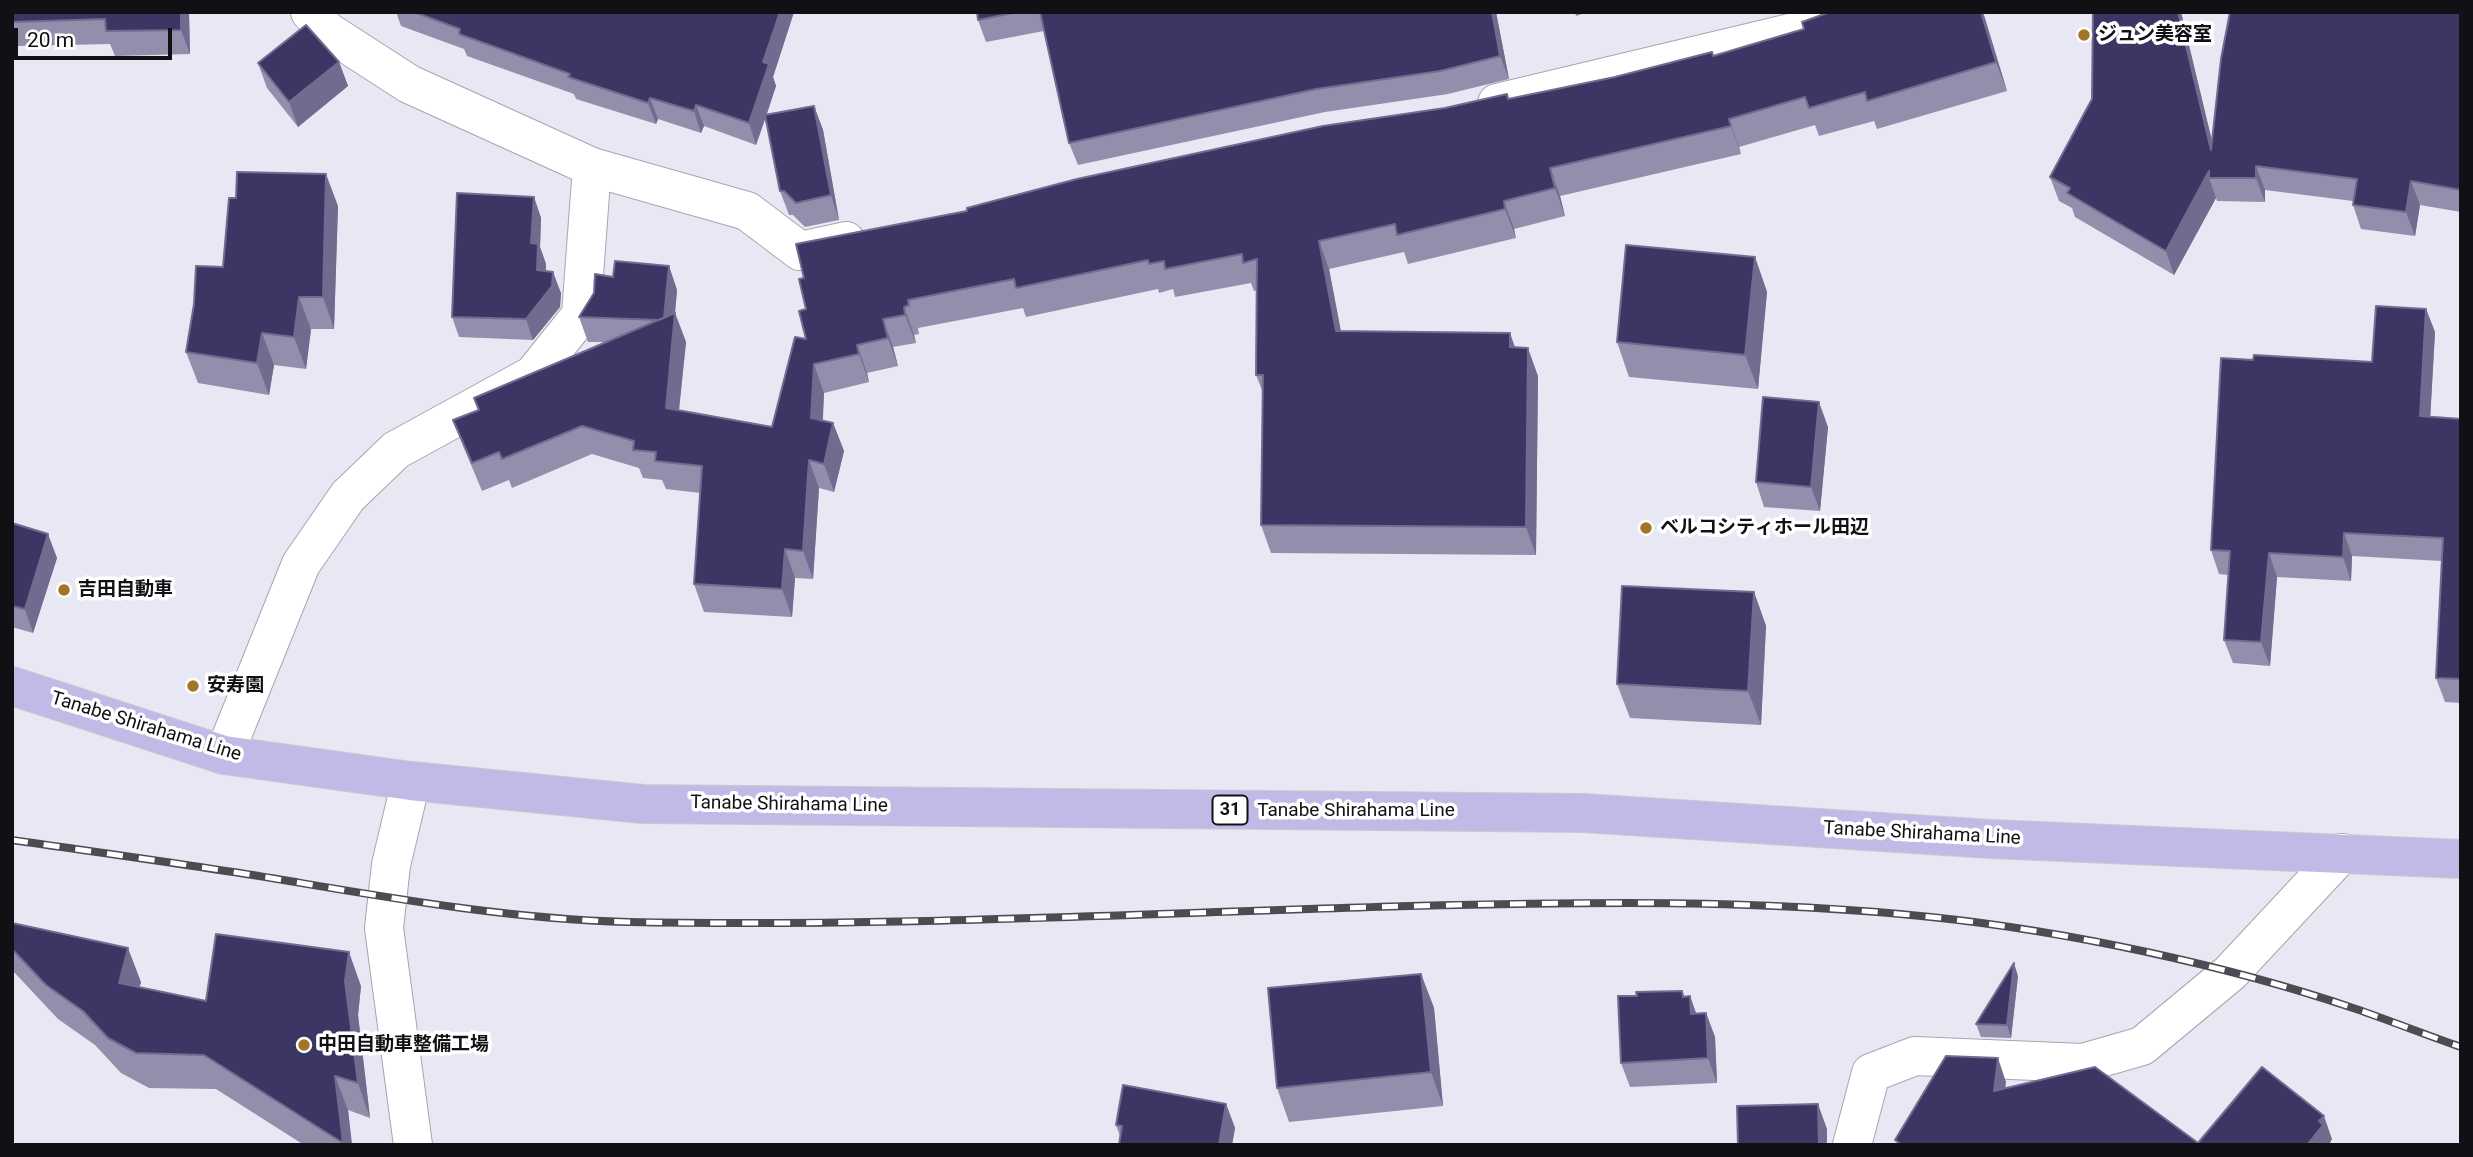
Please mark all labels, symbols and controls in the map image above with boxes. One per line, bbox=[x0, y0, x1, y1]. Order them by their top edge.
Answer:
scale bar bbox=[18, 14, 175, 58]
place label: ジュン美容室 bbox=[2098, 24, 2212, 46]
marker: ジュン美容室 bbox=[2076, 27, 2092, 43]
text: 20 m bbox=[27, 28, 74, 52]
place label: ベルコシティホール田辺 bbox=[1660, 517, 1869, 539]
marker: ベルコシティホール田辺 bbox=[1638, 520, 1654, 536]
place label: 吉田自動車 bbox=[78, 579, 173, 601]
marker: 吉田自動車 bbox=[56, 582, 72, 598]
place label: 安寿園 bbox=[207, 675, 264, 697]
marker: 安寿園 bbox=[185, 678, 201, 694]
street label: Tanabe Shirahama Line bbox=[48, 687, 244, 767]
street label: Tanabe Shirahama Line bbox=[690, 792, 888, 818]
road number: 31 bbox=[1212, 796, 1248, 824]
street label: Tanabe Shirahama Line bbox=[1257, 800, 1455, 822]
street label: Tanabe Shirahama Line bbox=[1823, 817, 2021, 851]
place label: 中田自動車整備工場 bbox=[318, 1034, 489, 1056]
marker: 中田自動車整備工場 bbox=[296, 1037, 312, 1053]

